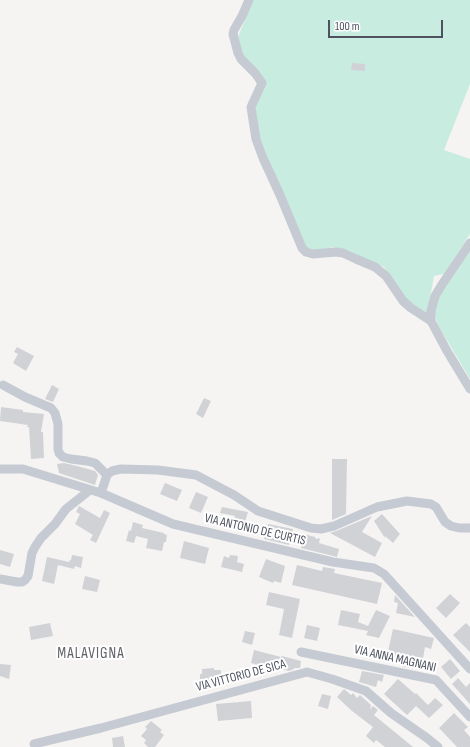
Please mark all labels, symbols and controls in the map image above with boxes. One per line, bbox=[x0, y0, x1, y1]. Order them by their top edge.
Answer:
scale bar bbox=[330, 12, 445, 38]
text: 100 m bbox=[335, 19, 360, 34]
street label: VIA ANTONIO DE CURTIS bbox=[203, 511, 307, 549]
street label: VIA ANNA MAGNANI bbox=[352, 642, 438, 676]
district label: MALAVIGNA bbox=[57, 645, 125, 663]
street label: VIA VITTORIO DE SICA bbox=[194, 657, 288, 695]

